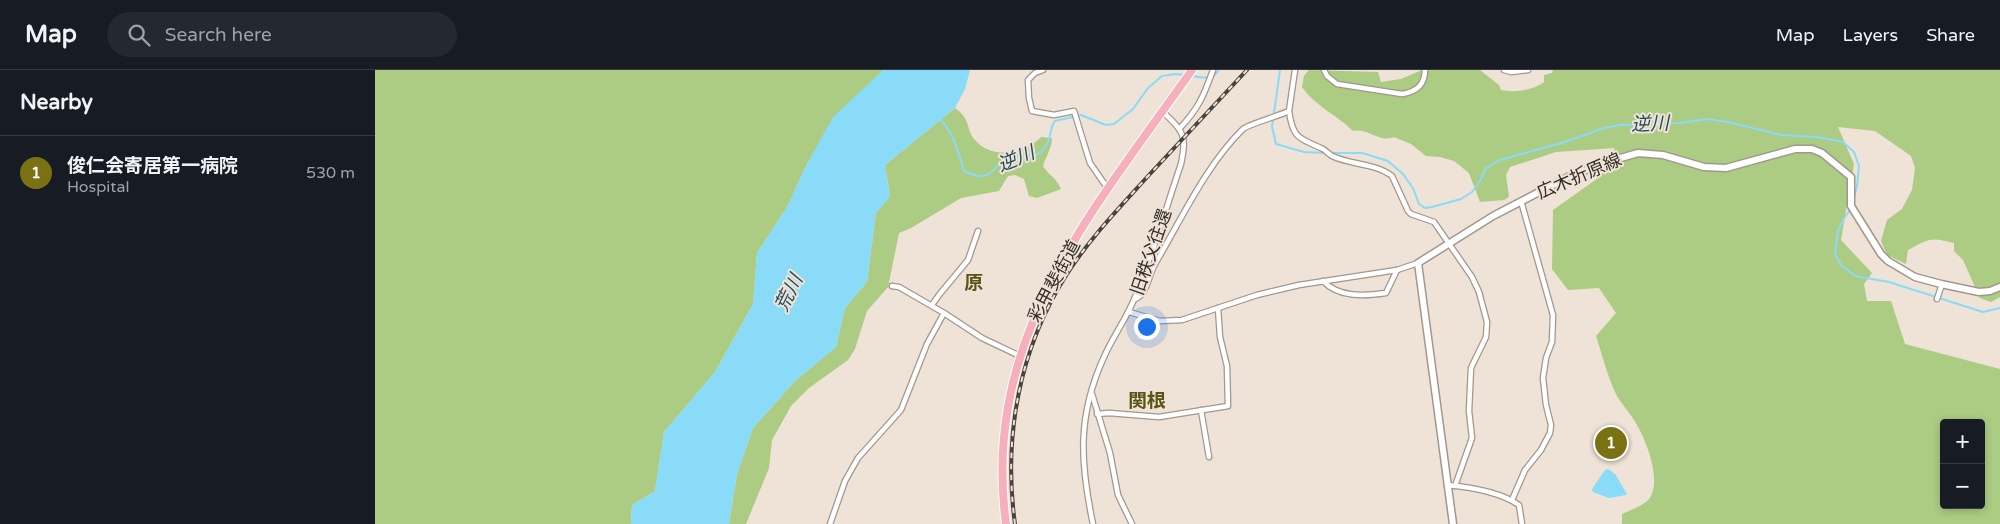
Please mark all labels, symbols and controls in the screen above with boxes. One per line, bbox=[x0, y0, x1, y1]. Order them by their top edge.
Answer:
search box bbox=[107, 12, 457, 57]
text: Map bbox=[25, 20, 77, 49]
icon: search bbox=[125, 21, 153, 49]
text: Search here bbox=[165, 24, 272, 46]
text: Map bbox=[1776, 24, 1815, 46]
text: Layers bbox=[1843, 24, 1898, 46]
text: Share bbox=[1926, 24, 1975, 46]
text: Nearby bbox=[20, 90, 93, 115]
water label: 逆川 bbox=[1631, 112, 1671, 136]
water label: 逆川 bbox=[994, 141, 1040, 176]
street label: 広木折原線 bbox=[1533, 148, 1625, 204]
text: 俊仁会寄居第一病院 bbox=[67, 155, 238, 177]
text: 1 bbox=[31, 163, 41, 183]
text: 530 m bbox=[306, 163, 355, 183]
text: Hospital bbox=[67, 177, 129, 197]
street label: 旧秩父往還 bbox=[1126, 206, 1176, 298]
street label: 彩甲斐街道 bbox=[1023, 236, 1085, 326]
water label: 荒川 bbox=[771, 269, 808, 315]
district label: 原 bbox=[964, 272, 984, 294]
your location bbox=[1134, 314, 1160, 340]
district label: 関根 bbox=[1128, 390, 1166, 412]
map controls bbox=[1940, 419, 1985, 509]
button: + bbox=[1940, 419, 1985, 464]
pin: 1 bbox=[1595, 424, 1627, 462]
button: − bbox=[1940, 464, 1985, 509]

